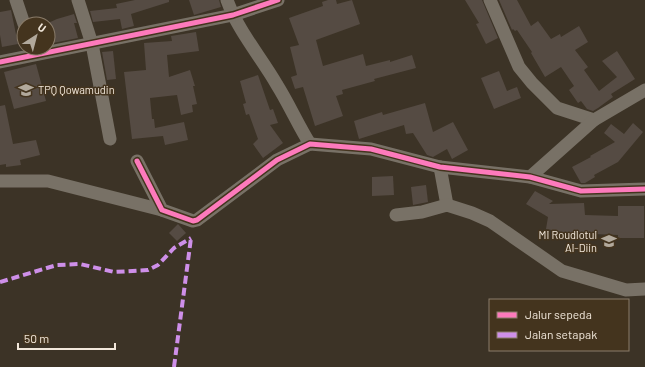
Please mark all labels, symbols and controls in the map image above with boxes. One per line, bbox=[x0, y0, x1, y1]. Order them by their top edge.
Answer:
north arrow bbox=[16, 16, 56, 56]
text: U bbox=[36, 20, 49, 35]
school or university icon: TPQ Qowamudin bbox=[17, 81, 35, 99]
place label: TPQ Qowamudin bbox=[38, 83, 115, 96]
place label: MI Roudlotul Al-Diin bbox=[539, 228, 597, 254]
school or university icon: MI Roudlotul Al-Diin bbox=[600, 232, 618, 250]
legend bbox=[489, 299, 629, 351]
text: Jalur sepeda bbox=[525, 307, 592, 321]
scale bar bbox=[18, 325, 115, 351]
text: Jalan setapak bbox=[525, 327, 597, 341]
text: 50 m bbox=[24, 331, 49, 345]

